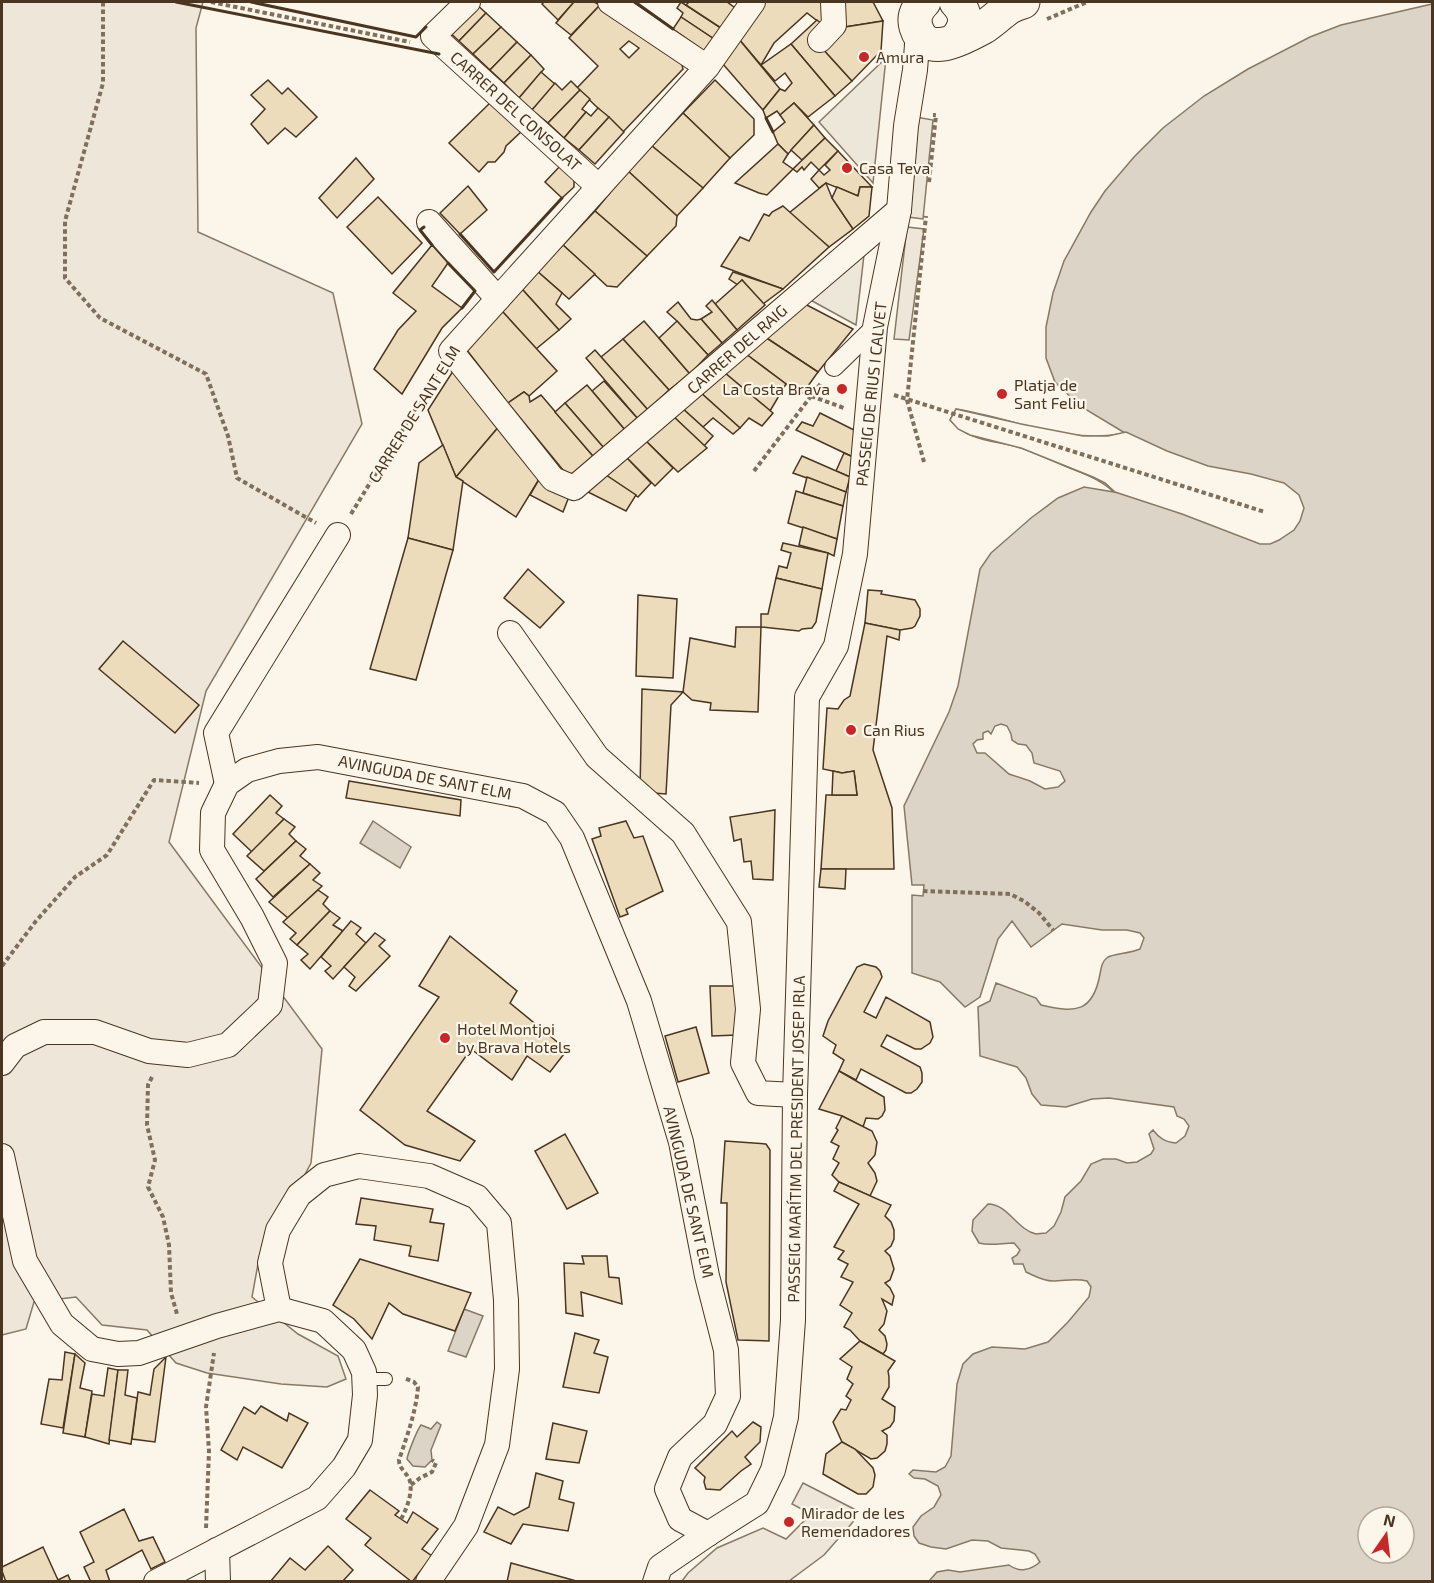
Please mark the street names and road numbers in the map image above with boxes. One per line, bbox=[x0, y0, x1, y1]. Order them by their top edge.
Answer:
street label: CARRER DEL CONSOLAT bbox=[447, 47, 586, 174]
street label: CARRER DEL RAIG bbox=[683, 300, 791, 397]
street label: PASSEIG DE RIUS I CALVET bbox=[851, 301, 890, 487]
street label: CARRER DE SANT ELM bbox=[364, 342, 464, 486]
street label: AVINGUDA DE SANT ELM bbox=[337, 750, 513, 803]
street label: PASSEIG MARÍTIM DEL PRESIDENT JOSEP IRLA bbox=[783, 975, 808, 1303]
street label: AVINGUDA DE SANT ELM bbox=[660, 1104, 719, 1280]

